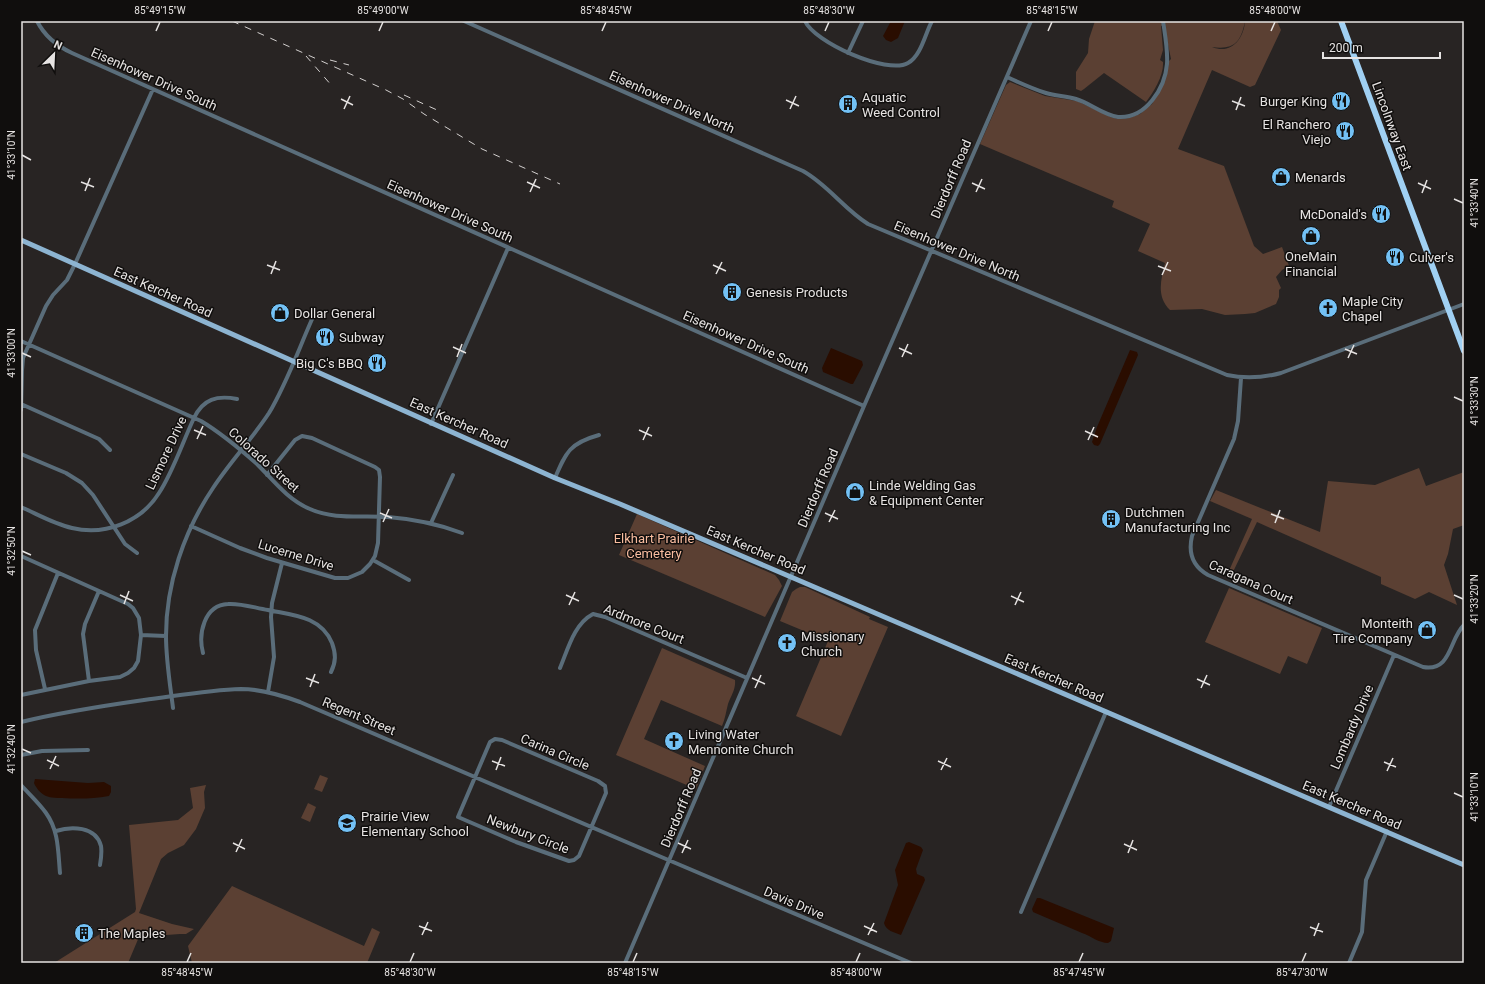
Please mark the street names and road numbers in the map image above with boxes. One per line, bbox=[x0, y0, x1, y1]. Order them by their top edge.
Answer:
street label: Eisenhower Drive South bbox=[89, 44, 219, 114]
street label: Eisenhower Drive North bbox=[607, 68, 737, 136]
street label: Lincolnway East bbox=[1369, 80, 1415, 172]
street label: Dierdorff Road bbox=[928, 137, 974, 221]
street label: Eisenhower Drive South bbox=[385, 176, 515, 246]
street label: Eisenhower Drive North bbox=[892, 218, 1022, 284]
street label: East Kercher Road bbox=[111, 264, 215, 320]
street label: Eisenhower Drive South bbox=[681, 307, 811, 377]
street label: East Kercher Road bbox=[407, 395, 511, 451]
street label: Lismore Drive bbox=[142, 414, 190, 492]
street label: Colorado Street bbox=[226, 424, 302, 496]
street label: Dierdorff Road bbox=[795, 446, 841, 530]
street label: East Kercher Road bbox=[704, 522, 808, 578]
street label: Lucerne Drive bbox=[256, 536, 336, 574]
street label: Caragana Court bbox=[1207, 557, 1295, 607]
street label: Ardmore Court bbox=[602, 601, 686, 647]
street label: East Kercher Road bbox=[1002, 650, 1106, 706]
street label: Lombardy Drive bbox=[1327, 682, 1377, 772]
street label: Regent Street bbox=[320, 694, 398, 738]
street label: Carina Circle bbox=[518, 731, 592, 773]
street label: Dierdorff Road bbox=[658, 766, 704, 850]
street label: East Kercher Road bbox=[1300, 777, 1404, 833]
street label: Newbury Circle bbox=[485, 811, 571, 857]
street label: Davis Drive bbox=[762, 884, 827, 922]

